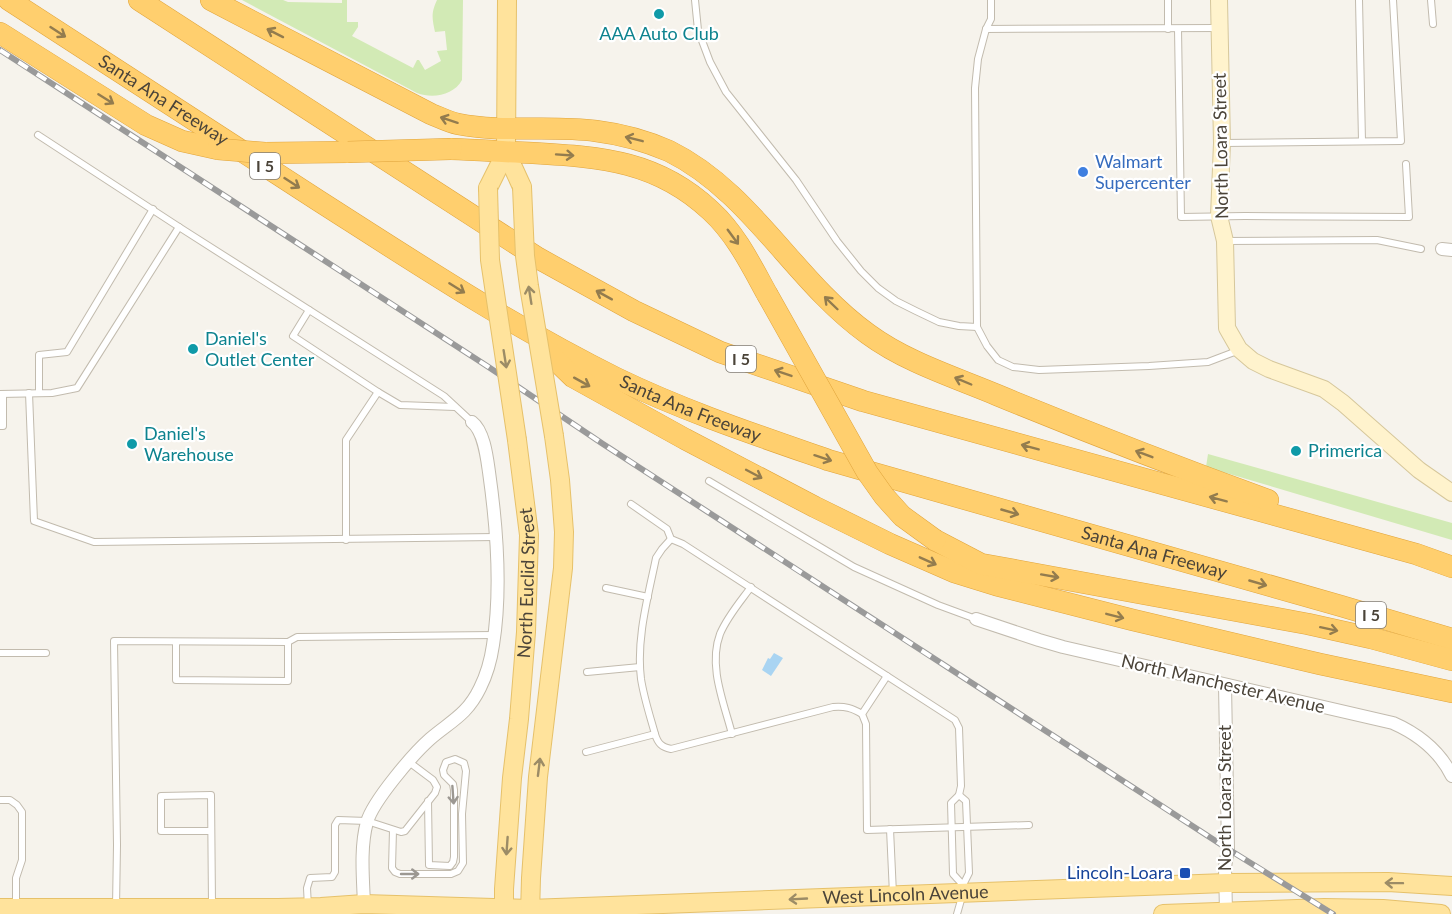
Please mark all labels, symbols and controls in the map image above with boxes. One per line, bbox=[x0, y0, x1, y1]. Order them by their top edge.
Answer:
marker: AAA Auto Club bbox=[652, 7, 666, 21]
place label: AAA Auto Club bbox=[599, 22, 719, 44]
one-way arrow bbox=[49, 26, 66, 38]
one-way arrow bbox=[267, 27, 284, 39]
street label: Santa Ana Freeway bbox=[95, 49, 234, 150]
street label: North Loara Street bbox=[1208, 72, 1232, 219]
one-way arrow bbox=[97, 94, 114, 106]
one-way arrow bbox=[440, 114, 459, 125]
one-way arrow bbox=[625, 133, 644, 144]
one-way arrow bbox=[554, 150, 574, 161]
place label: Walmart Supercenter bbox=[1095, 150, 1191, 193]
road number: I 5 bbox=[250, 153, 280, 179]
marker: Walmart Supercenter bbox=[1076, 165, 1090, 179]
one-way arrow bbox=[284, 177, 301, 190]
one-way arrow bbox=[727, 229, 739, 245]
one-way arrow bbox=[448, 282, 465, 294]
one-way arrow bbox=[525, 286, 536, 305]
one-way arrow bbox=[596, 289, 614, 300]
one-way arrow bbox=[824, 296, 839, 310]
place label: Daniel's Outlet Center bbox=[205, 327, 315, 370]
marker: Daniel's Outlet Center bbox=[186, 342, 200, 356]
road number: I 5 bbox=[726, 346, 756, 372]
one-way arrow bbox=[499, 349, 510, 368]
one-way arrow bbox=[774, 367, 793, 378]
street label: Santa Ana Freeway bbox=[617, 370, 765, 446]
one-way arrow bbox=[954, 375, 973, 386]
one-way arrow bbox=[573, 376, 590, 388]
place label: Daniel's Warehouse bbox=[144, 422, 234, 465]
marker: Daniel's Warehouse bbox=[125, 437, 139, 451]
place label: Primerica bbox=[1308, 439, 1382, 461]
one-way arrow bbox=[1021, 441, 1040, 452]
marker: Primerica bbox=[1289, 444, 1303, 458]
one-way arrow bbox=[1135, 448, 1154, 459]
one-way arrow bbox=[813, 453, 832, 464]
one-way arrow bbox=[744, 469, 762, 481]
one-way arrow bbox=[1209, 493, 1228, 504]
street label: North Euclid Street bbox=[512, 506, 539, 659]
one-way arrow bbox=[1000, 507, 1019, 518]
street label: Santa Ana Freeway bbox=[1079, 521, 1230, 583]
one-way arrow bbox=[919, 556, 937, 567]
one-way arrow bbox=[1039, 571, 1059, 582]
one-way arrow bbox=[1248, 578, 1267, 589]
road number: I 5 bbox=[1356, 602, 1386, 628]
one-way arrow bbox=[1105, 610, 1124, 622]
one-way arrow bbox=[1319, 624, 1339, 635]
street label: North Manchester Avenue bbox=[1119, 649, 1327, 717]
street label: North Loara Street bbox=[1213, 724, 1235, 871]
one-way arrow bbox=[534, 758, 545, 778]
one-way arrow bbox=[448, 785, 459, 805]
one-way arrow bbox=[501, 836, 512, 856]
place label: Lincoln-Loara bbox=[1067, 861, 1173, 883]
marker: Lincoln-Loara bbox=[1178, 866, 1192, 880]
one-way arrow bbox=[400, 868, 420, 880]
one-way arrow bbox=[1384, 877, 1404, 888]
street label: West Lincoln Avenue bbox=[822, 880, 989, 908]
one-way arrow bbox=[789, 893, 809, 904]

